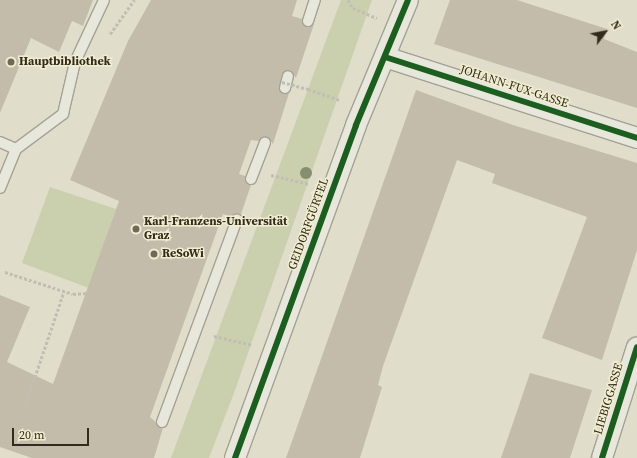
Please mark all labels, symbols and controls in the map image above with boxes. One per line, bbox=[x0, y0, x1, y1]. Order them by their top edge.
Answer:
north arrow bbox=[585, 12, 625, 52]
text: N bbox=[607, 18, 624, 33]
place label: Hauptbibliothek bbox=[19, 55, 111, 69]
marker: Hauptbibliothek bbox=[6, 57, 16, 67]
street label: JOHANN-FUX-GASSE bbox=[458, 63, 570, 111]
street label: GEIDORFGÜRTEL bbox=[286, 176, 332, 272]
place label: Karl-Franzens-Universität Graz bbox=[144, 215, 287, 243]
marker: Karl-Franzens-Universität Graz bbox=[131, 224, 141, 234]
place label: ReSoWi bbox=[162, 247, 204, 261]
marker: ReSoWi bbox=[149, 249, 159, 259]
street label: LIEBIGGASSE bbox=[591, 362, 627, 436]
scale bar bbox=[14, 420, 91, 446]
text: 20 m bbox=[19, 427, 45, 443]

